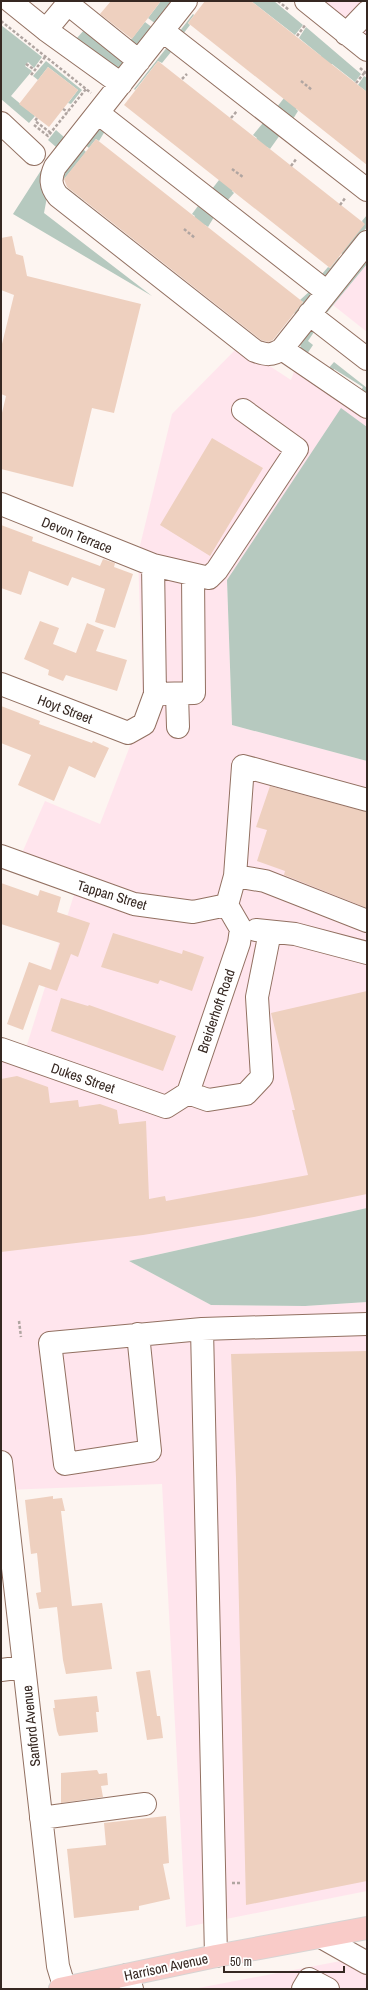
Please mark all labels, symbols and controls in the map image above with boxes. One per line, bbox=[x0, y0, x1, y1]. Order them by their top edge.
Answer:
street label: Devon Terrace bbox=[39, 513, 115, 557]
street label: Hoyt Street bbox=[35, 690, 95, 728]
street label: Tappan Street bbox=[75, 876, 149, 914]
street label: Breiderhoft Road bbox=[193, 967, 239, 1055]
street label: Dukes Street bbox=[49, 1059, 117, 1097]
street label: Sanford Avenue bbox=[18, 1685, 44, 1767]
scale bar bbox=[224, 1948, 344, 1974]
street label: Harrison Avenue bbox=[122, 1949, 210, 1985]
text: 50 m bbox=[230, 1954, 252, 1970]

